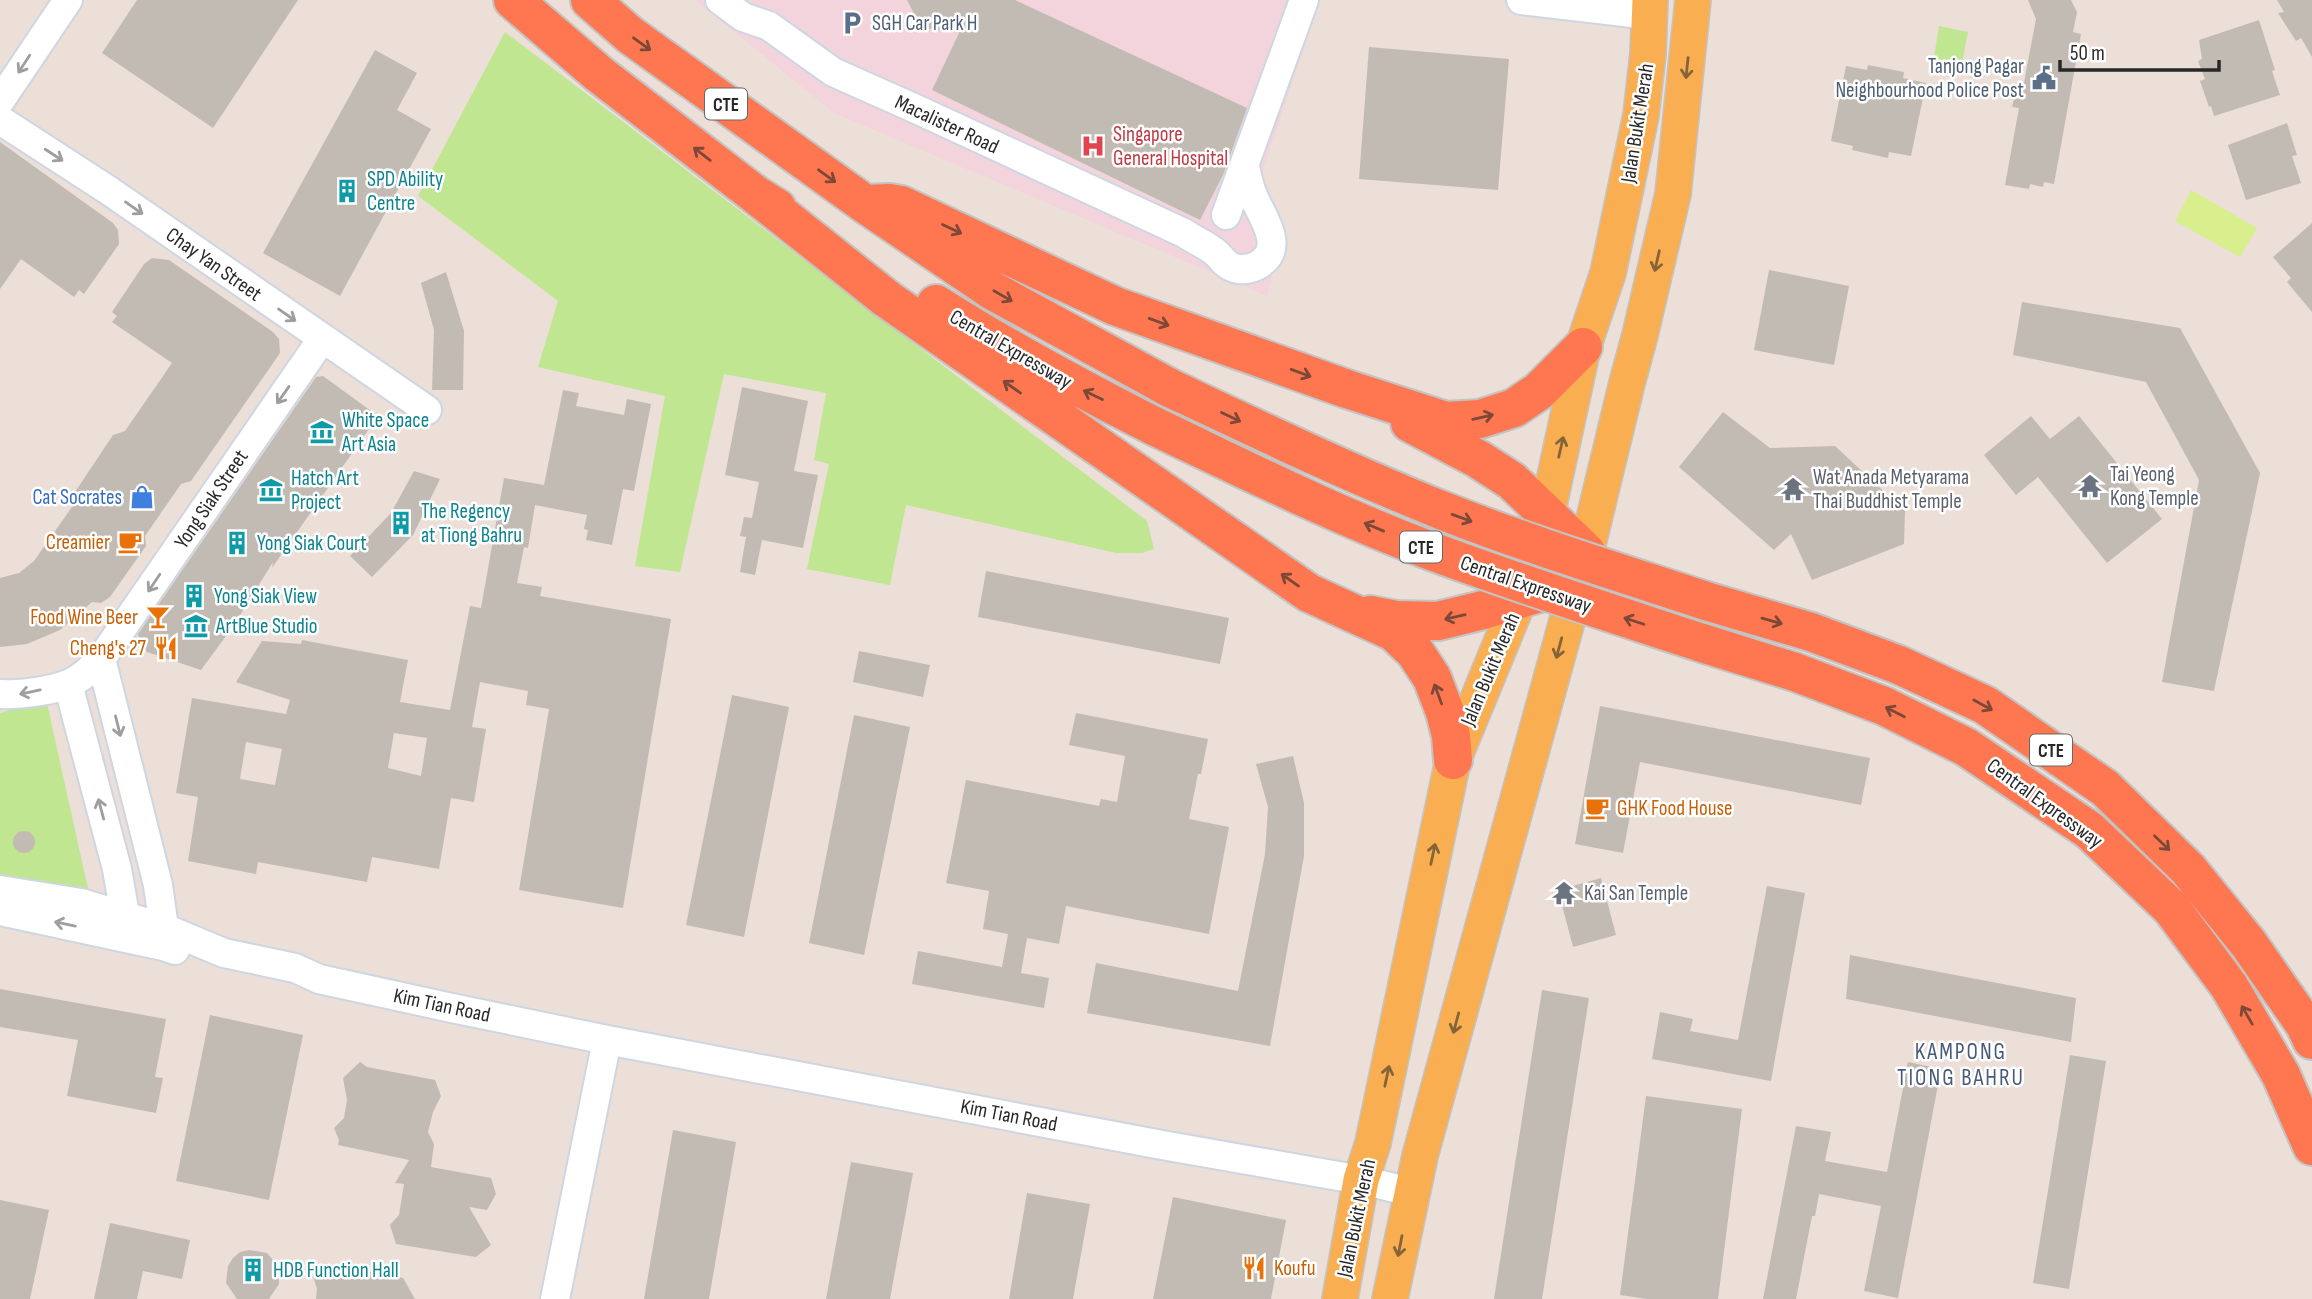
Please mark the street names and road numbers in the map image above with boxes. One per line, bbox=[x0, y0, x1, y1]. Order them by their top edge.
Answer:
street label: Jalan Bukit Merah bbox=[1616, 62, 1659, 185]
road number: CTE bbox=[705, 88, 747, 120]
street label: Macalister Road bbox=[891, 90, 1003, 159]
street label: Chay Yan Street bbox=[161, 222, 266, 307]
street label: Central Expressway bbox=[945, 304, 1076, 394]
street label: Yong Siak Street bbox=[169, 445, 254, 553]
road number: CTE bbox=[1400, 532, 1442, 562]
street label: Central Expressway bbox=[1457, 550, 1595, 619]
street label: Jalan Bukit Merah bbox=[1455, 609, 1525, 730]
road number: CTE bbox=[2030, 734, 2072, 765]
street label: Central Expressway bbox=[1982, 753, 2107, 854]
street label: Kim Tian Road bbox=[391, 983, 492, 1028]
street label: Kim Tian Road bbox=[958, 1094, 1059, 1137]
street label: Jalan Bukit Merah bbox=[1332, 1157, 1381, 1280]

